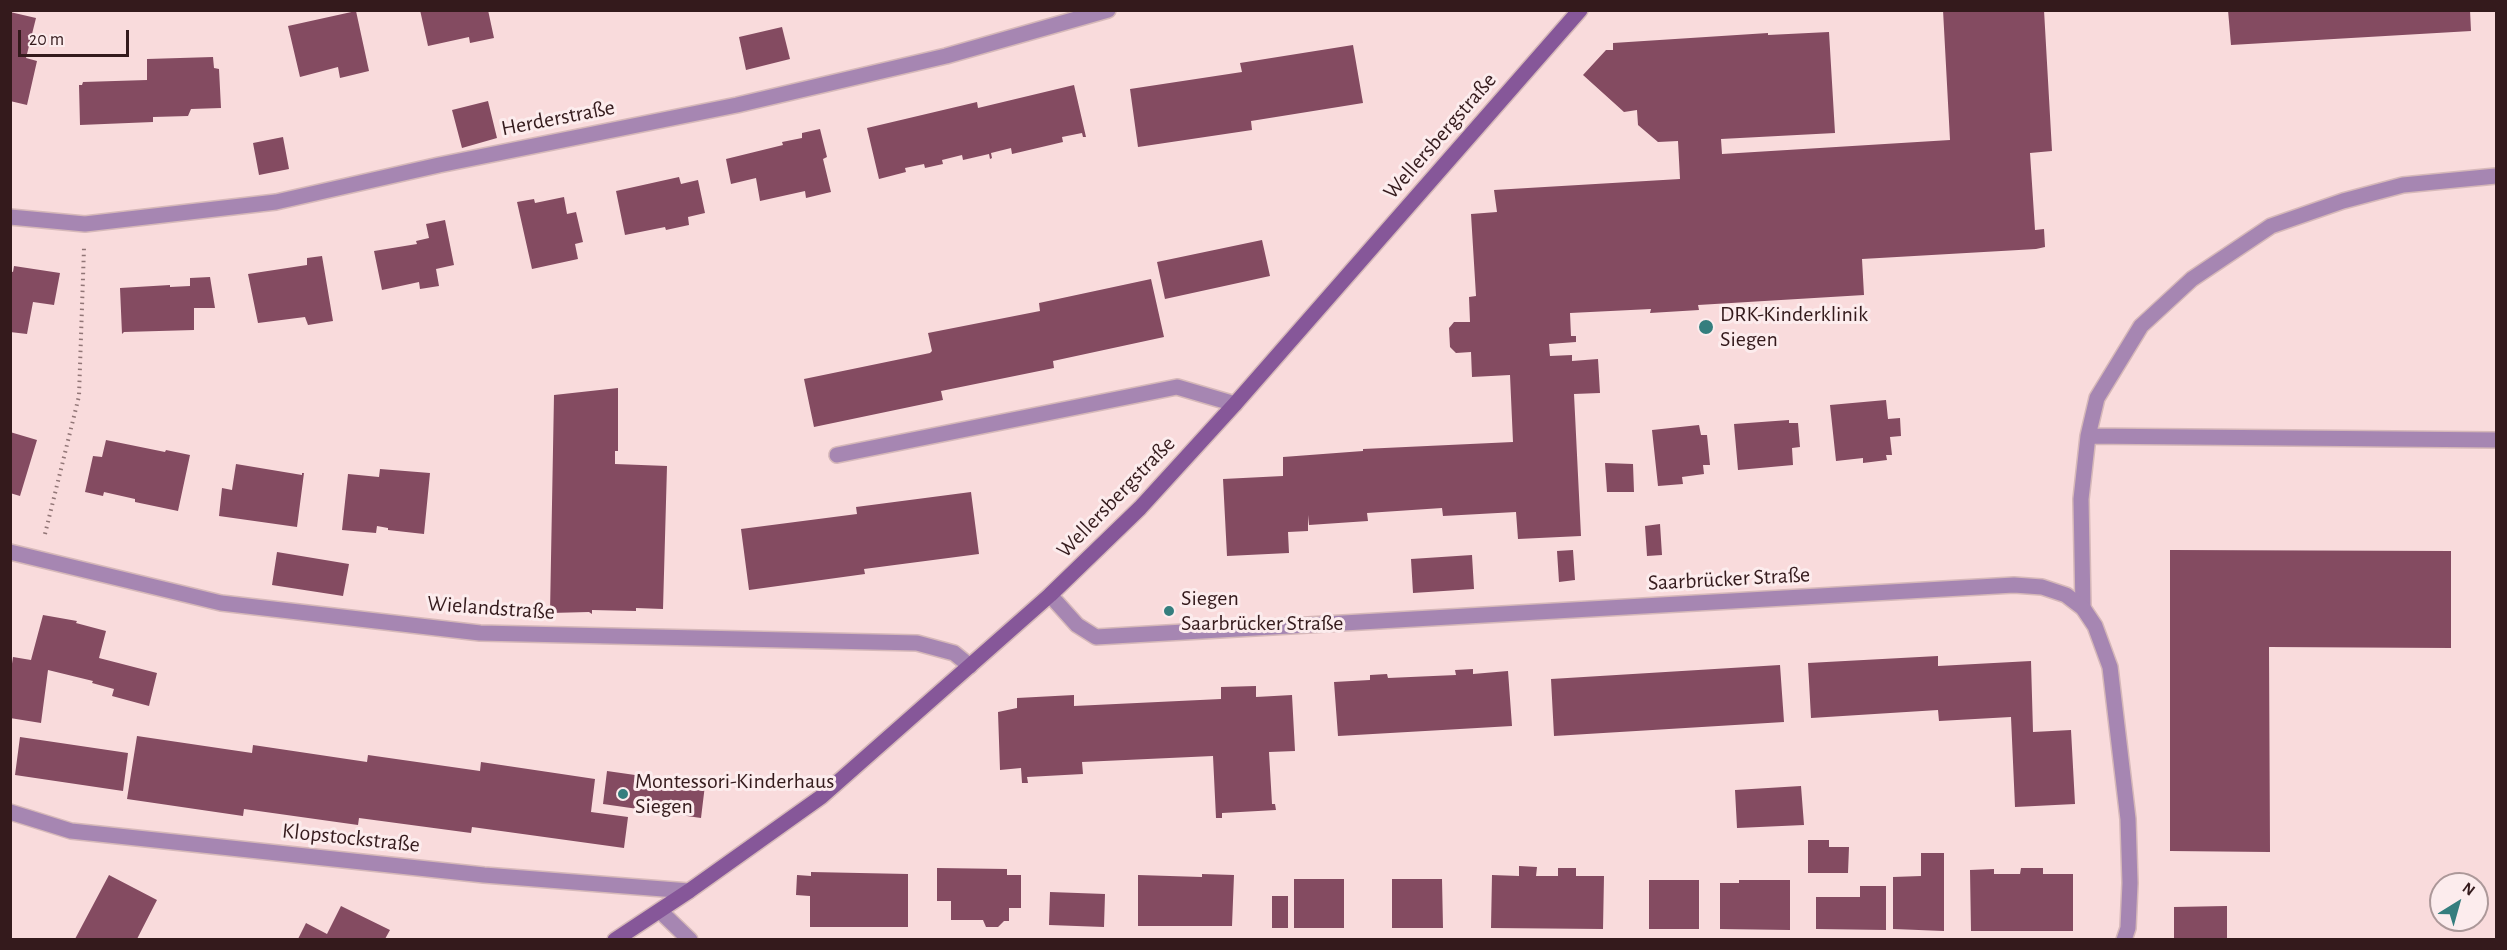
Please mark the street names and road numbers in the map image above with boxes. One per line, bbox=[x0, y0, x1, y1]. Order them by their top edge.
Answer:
street label: Wellersbergstraße bbox=[1378, 67, 1502, 205]
street label: Herderstraße bbox=[499, 94, 617, 142]
street label: Wellersbergstraße bbox=[1051, 431, 1181, 563]
street label: Saarbrücker Straße bbox=[1647, 562, 1811, 596]
street label: Wielandstraße bbox=[426, 590, 556, 626]
street label: Klopstockstraße bbox=[281, 818, 421, 858]

